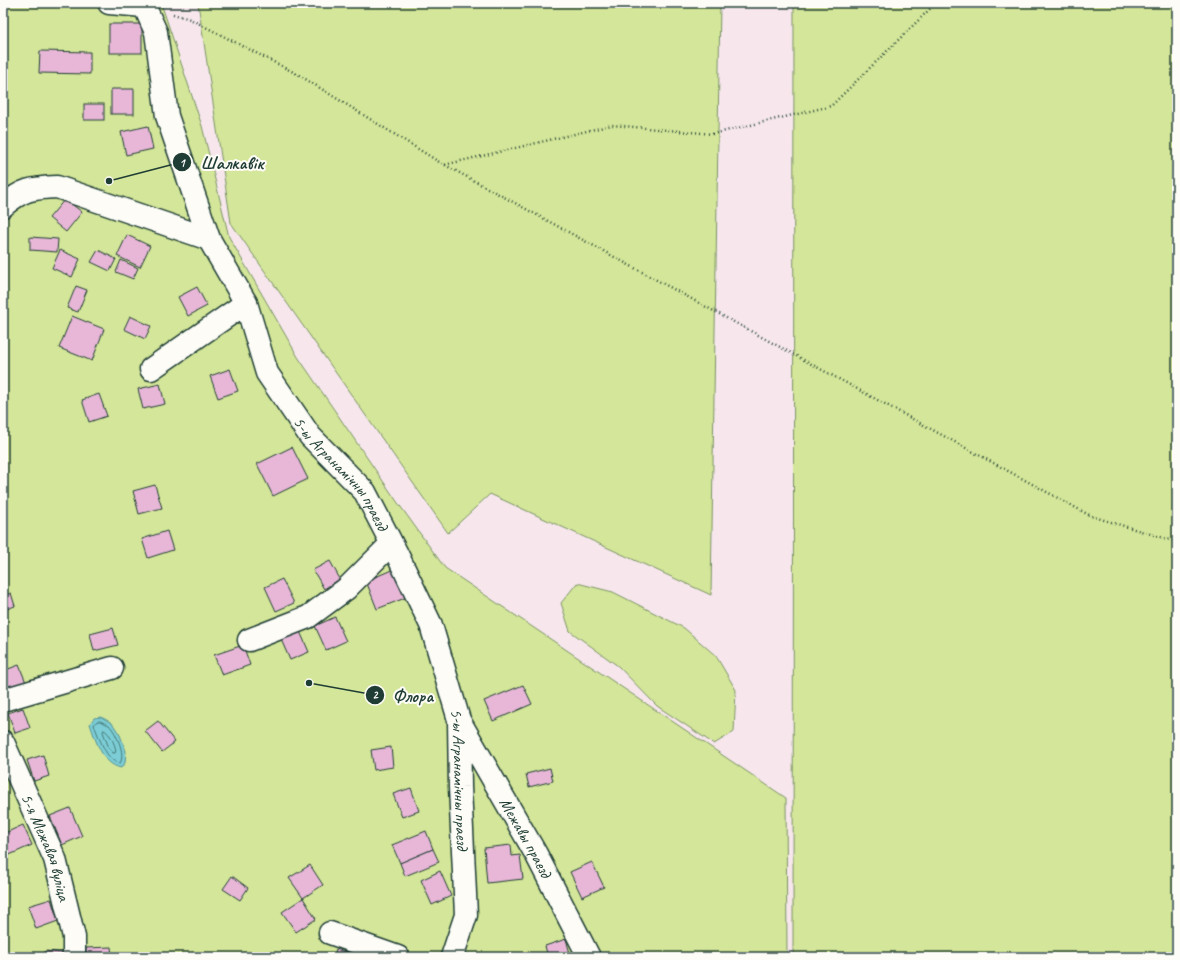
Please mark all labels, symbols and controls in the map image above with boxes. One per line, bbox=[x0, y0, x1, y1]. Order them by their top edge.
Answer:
callout: Шалкавік bbox=[172, 147, 271, 177]
text: Шалкавік bbox=[201, 152, 265, 174]
text: 1 bbox=[179, 155, 186, 171]
street label: 5-ы Агранамічны праезд bbox=[289, 412, 394, 536]
callout: Флора bbox=[365, 680, 441, 710]
text: Флора bbox=[393, 685, 434, 707]
text: 2 bbox=[372, 687, 379, 703]
street label: 5-ы Агранамічны праезд bbox=[446, 706, 474, 853]
street label: 5-я Межавая вуліца bbox=[17, 790, 76, 905]
street label: Межавы праезд bbox=[495, 794, 558, 883]

